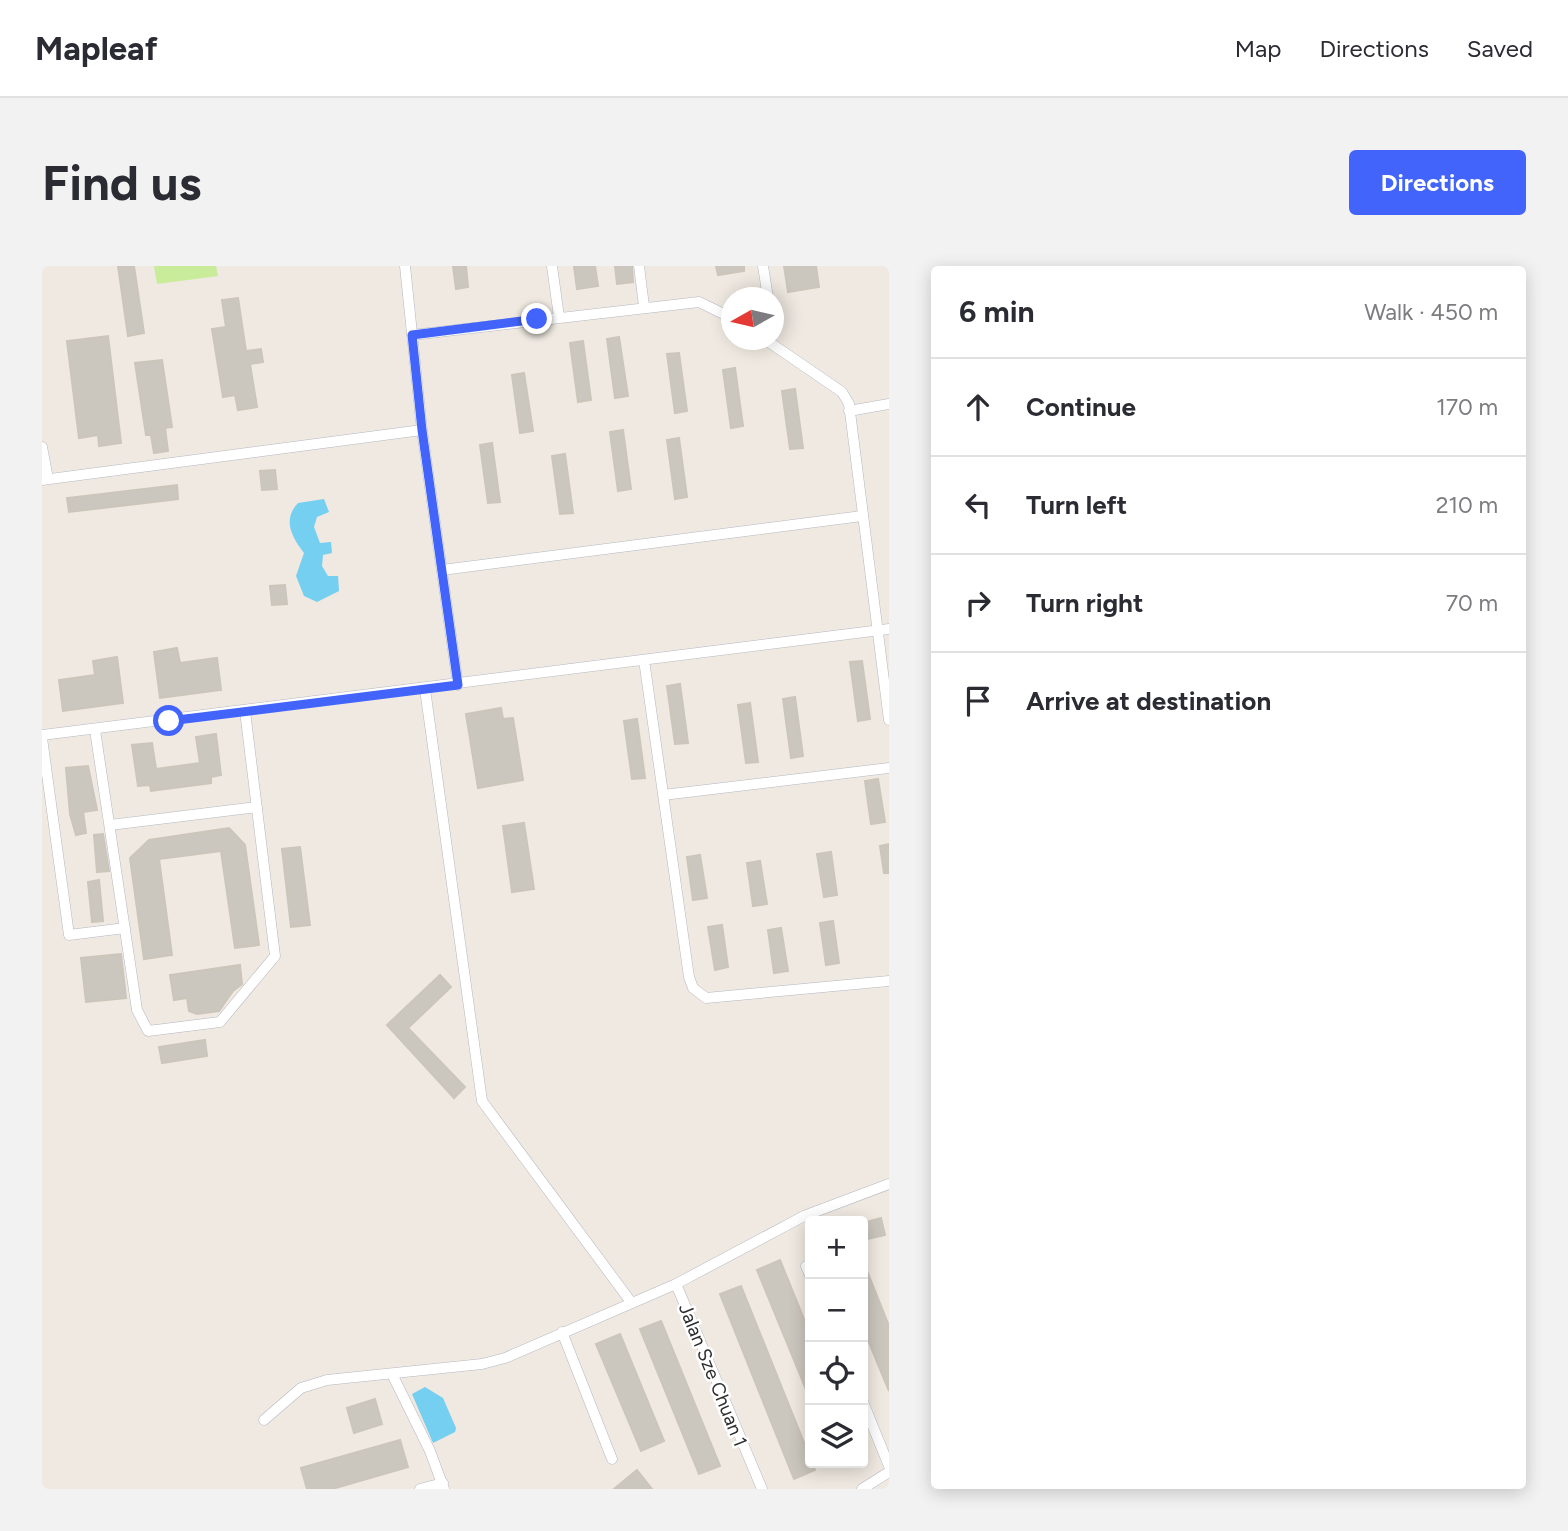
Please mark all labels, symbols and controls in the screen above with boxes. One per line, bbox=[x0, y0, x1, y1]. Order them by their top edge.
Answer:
text: Mapleaf bbox=[35, 29, 158, 68]
text: Map bbox=[1235, 34, 1281, 63]
text: Directions bbox=[1319, 34, 1429, 63]
text: Saved bbox=[1467, 34, 1533, 63]
button: Directions bbox=[1349, 150, 1526, 215]
text: Find us bbox=[42, 153, 201, 212]
north arrow bbox=[721, 287, 784, 350]
text: 6 min bbox=[959, 293, 1035, 330]
text: Walk · 450 m bbox=[1364, 298, 1498, 326]
route end bbox=[521, 303, 552, 334]
icon: ahead bbox=[959, 388, 997, 426]
text: Continue bbox=[1026, 391, 1136, 423]
text: 170 m bbox=[1436, 393, 1498, 421]
icon: left bbox=[959, 486, 997, 524]
text: Turn left bbox=[1026, 489, 1127, 521]
text: 210 m bbox=[1436, 491, 1498, 519]
icon: right bbox=[959, 584, 997, 622]
text: Turn right bbox=[1026, 587, 1143, 619]
text: 70 m bbox=[1446, 589, 1498, 617]
icon: arrive bbox=[959, 682, 997, 720]
text: Arrive at destination bbox=[1026, 685, 1271, 717]
route start bbox=[153, 705, 184, 736]
map controls bbox=[805, 1216, 868, 1468]
button: + bbox=[805, 1216, 868, 1279]
button: − bbox=[805, 1279, 868, 1342]
street label: Jalan Sze Chuan 1 bbox=[674, 1300, 752, 1450]
button: locate bbox=[805, 1342, 868, 1405]
button: layers bbox=[805, 1405, 868, 1468]

